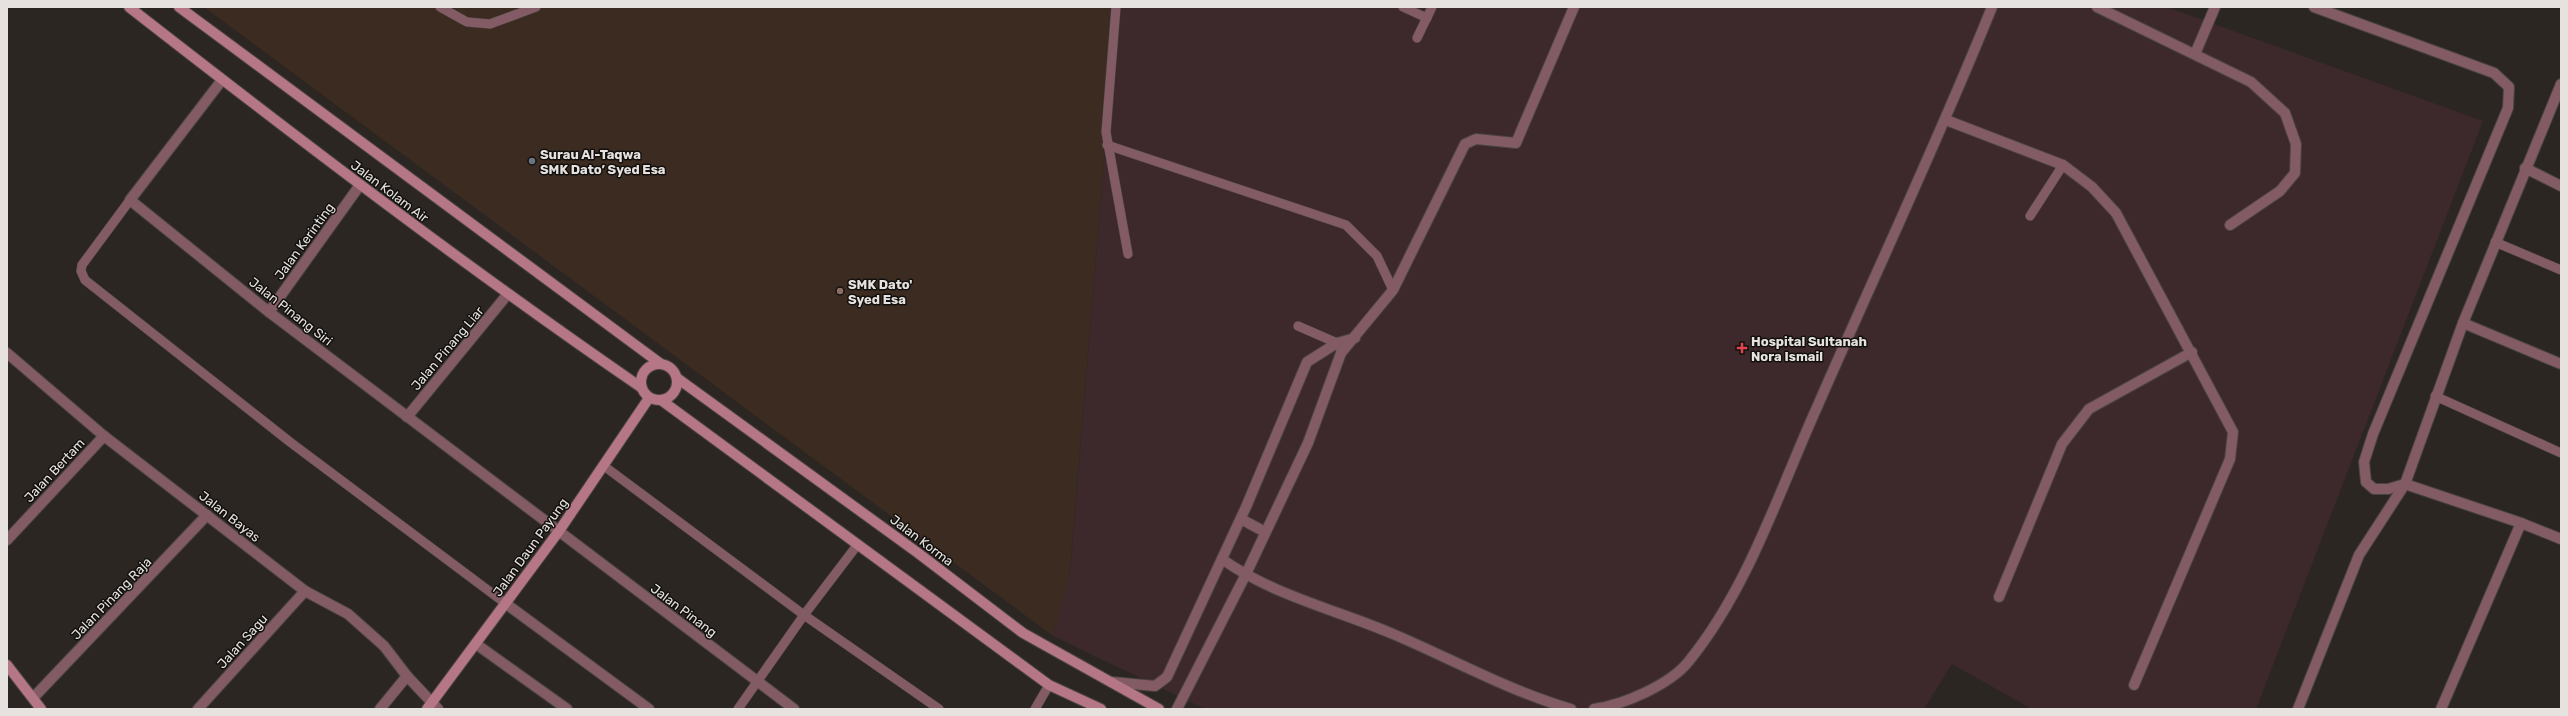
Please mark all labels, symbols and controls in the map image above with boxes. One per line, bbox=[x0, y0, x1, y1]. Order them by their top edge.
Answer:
place label: Surau Al-Taqwa SMK Dato’ Syed Esa bbox=[540, 147, 666, 177]
marker: Surau Al-Taqwa SMK Dato’ Syed Esa bbox=[527, 156, 537, 166]
street label: Jalan Kolam Air bbox=[348, 157, 431, 225]
street label: Jalan Kerinting bbox=[272, 200, 338, 283]
street label: Jalan Pinang Siri bbox=[245, 274, 335, 349]
place label: SMK Dato' Syed Esa bbox=[848, 277, 913, 307]
marker: SMK Dato' Syed Esa bbox=[835, 286, 845, 296]
street label: Jalan Pinang Liar bbox=[408, 303, 488, 394]
place label: Hospital Sultanah Nora Ismail bbox=[1751, 334, 1867, 364]
marker: Hospital Sultanah Nora Ismail bbox=[1736, 342, 1748, 354]
street label: Jalan Bertam bbox=[21, 435, 88, 505]
street label: Jalan Bayas bbox=[196, 488, 263, 545]
street label: Jalan Daun Payung bbox=[490, 495, 572, 600]
street label: Jalan Korma bbox=[887, 512, 956, 569]
street label: Jalan Pinang Raja bbox=[68, 554, 155, 643]
street label: Jalan Pinang bbox=[647, 581, 720, 641]
street label: Jalan Sagu bbox=[214, 611, 271, 672]

